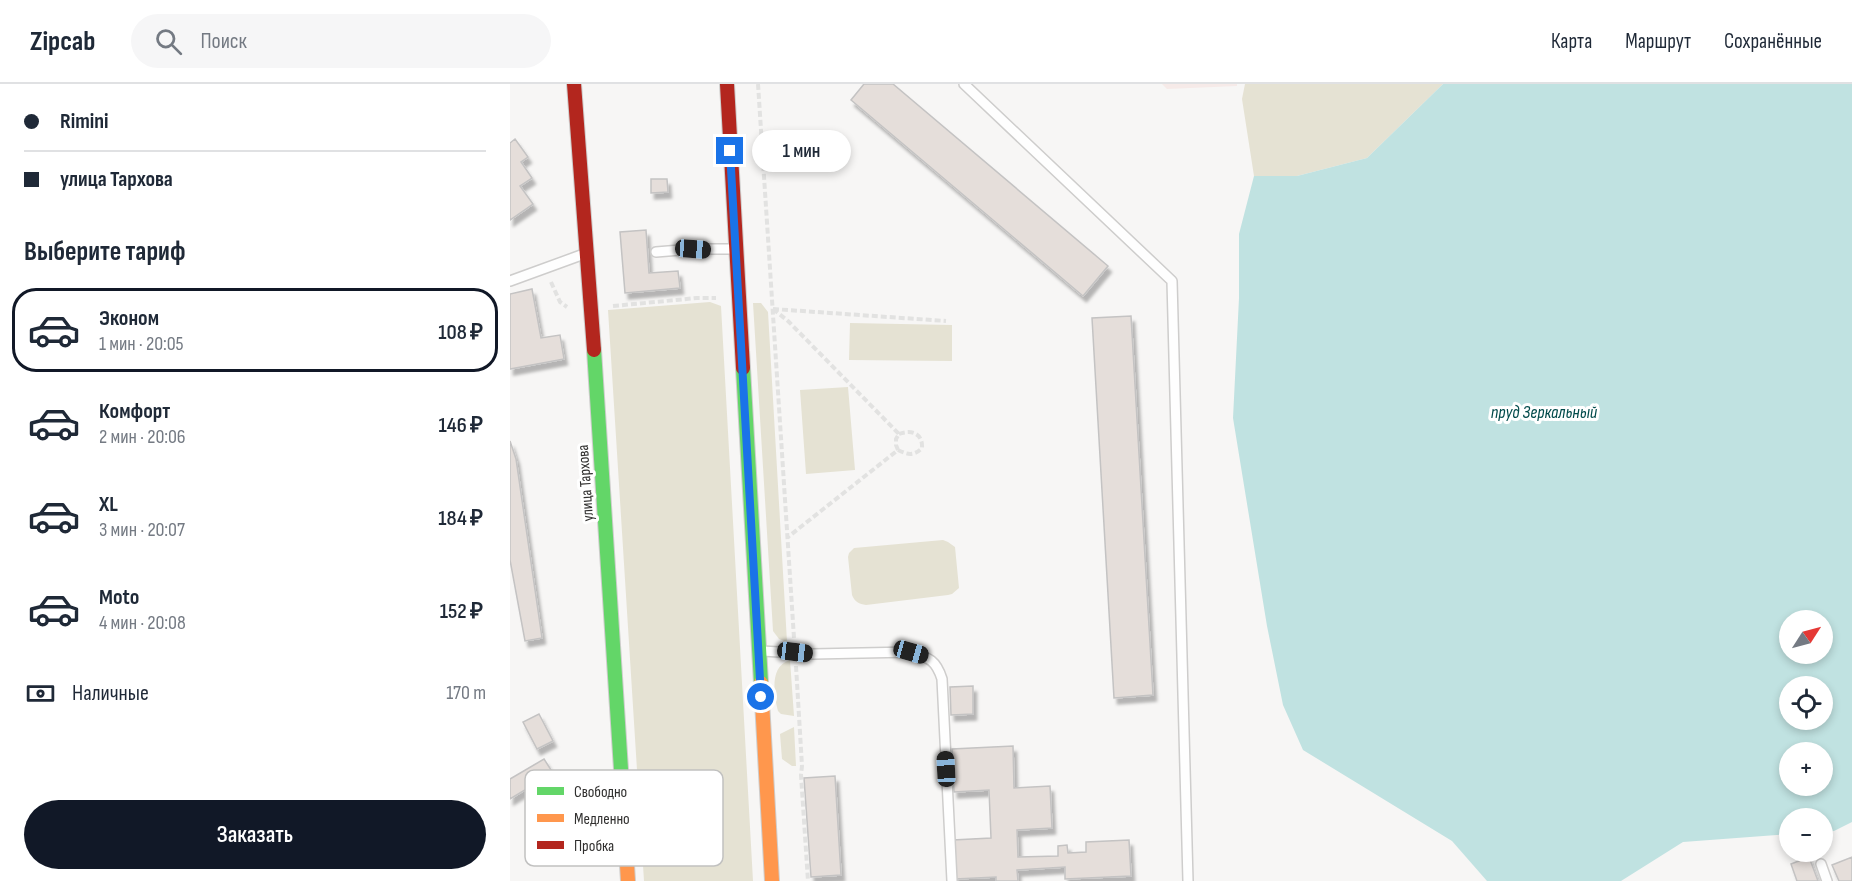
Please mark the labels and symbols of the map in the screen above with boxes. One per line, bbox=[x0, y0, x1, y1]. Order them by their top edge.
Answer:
callout: 1 мин bbox=[751, 130, 850, 172]
route end bbox=[716, 137, 743, 164]
car bbox=[674, 239, 712, 259]
water label: пруд Зеркальный bbox=[1491, 402, 1598, 423]
street label: улица Тархова bbox=[574, 444, 598, 522]
north arrow bbox=[1779, 610, 1833, 664]
car bbox=[891, 638, 931, 666]
car bbox=[776, 641, 814, 663]
route start bbox=[747, 683, 774, 710]
car bbox=[936, 751, 956, 787]
legend bbox=[525, 770, 723, 866]
text: Свободно bbox=[574, 783, 627, 802]
text: Медленно bbox=[574, 810, 630, 829]
text: Пробка bbox=[574, 837, 614, 856]

